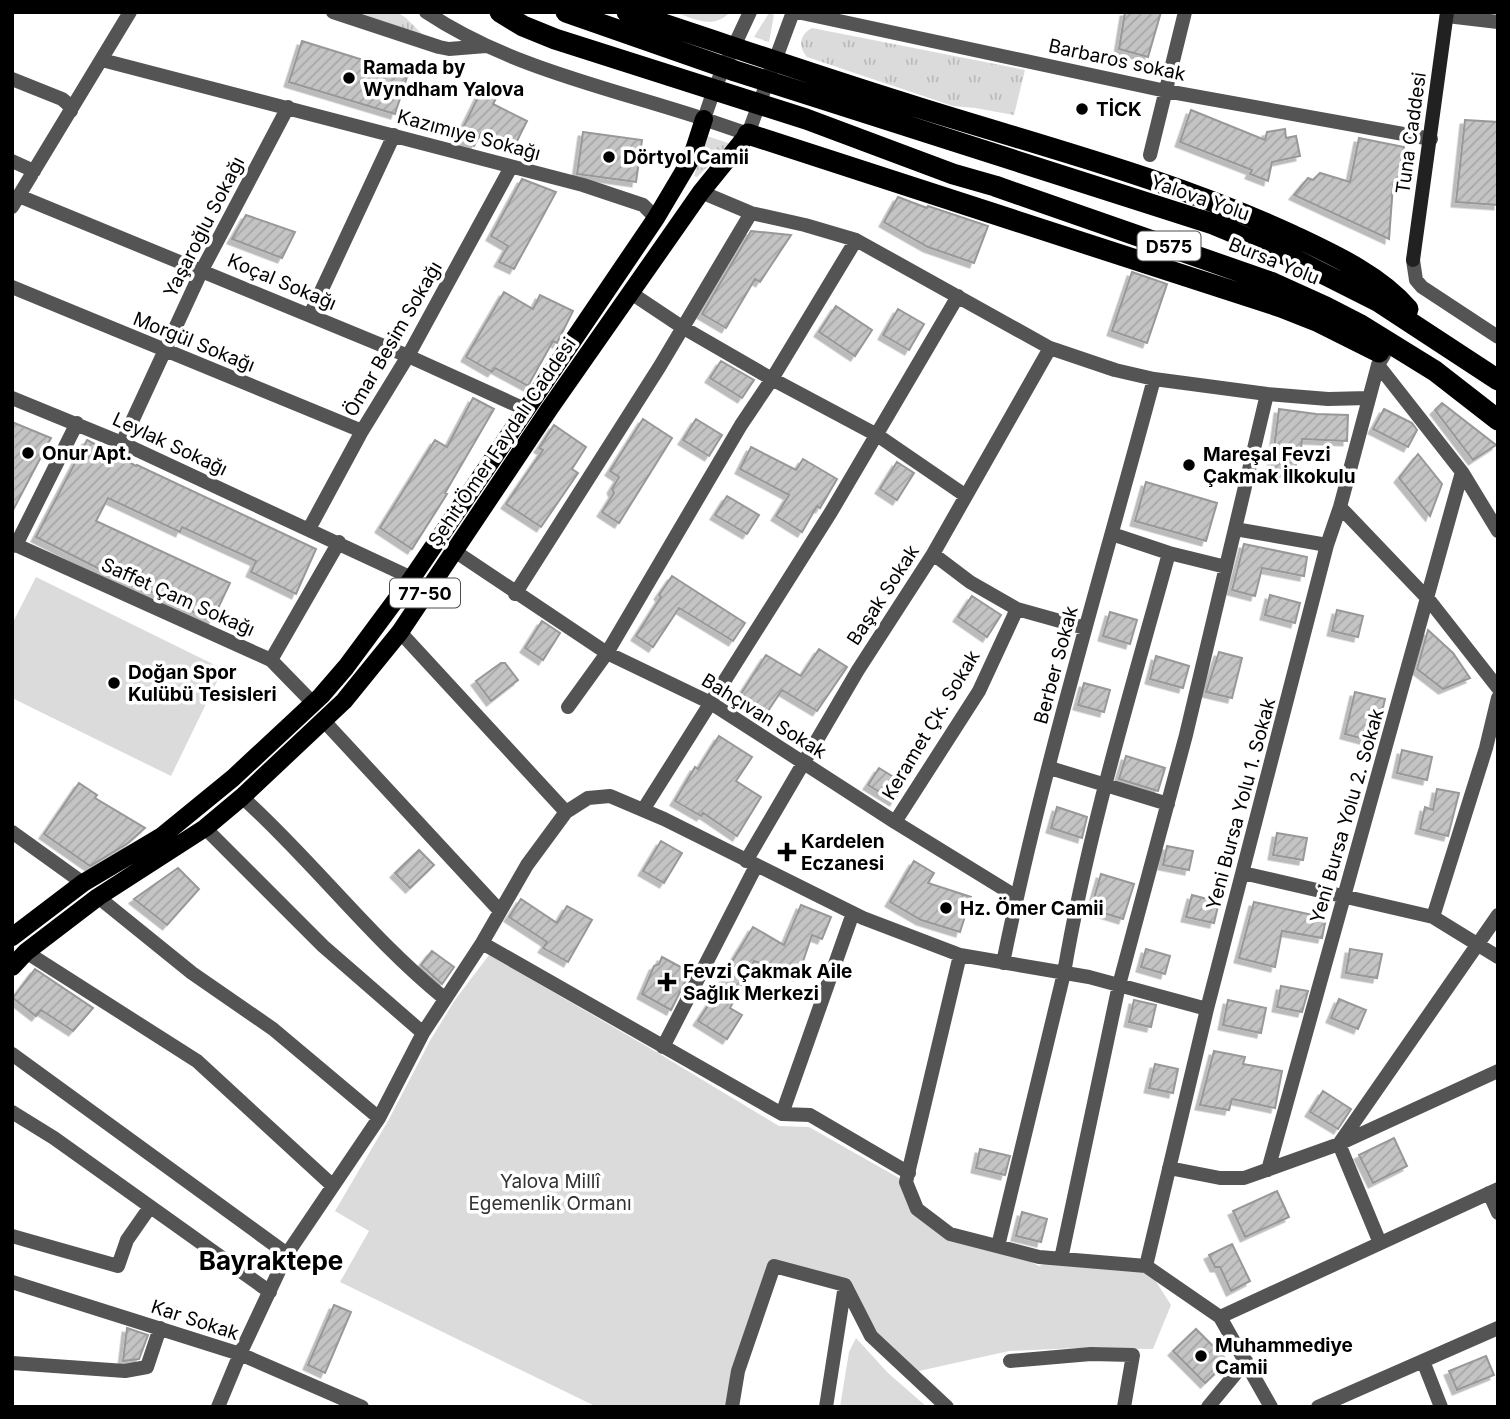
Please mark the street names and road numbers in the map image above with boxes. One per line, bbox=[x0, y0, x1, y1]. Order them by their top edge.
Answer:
street label: Barbaros sokak bbox=[1046, 34, 1188, 86]
street label: Tuna Caddesi bbox=[1391, 71, 1431, 195]
street label: Kazımıye Sokağı bbox=[395, 105, 543, 165]
street label: Yaşaroğlu Sokağı bbox=[159, 153, 249, 301]
street label: Yalova Yolu bbox=[1148, 170, 1252, 226]
road number: D575 bbox=[1138, 232, 1200, 260]
street label: Bursa Yolu bbox=[1225, 232, 1323, 290]
street label: Koçal Sokağı bbox=[224, 249, 340, 315]
street label: Ömar Besim Sokağı bbox=[339, 257, 447, 421]
street label: Morgül Sokağı bbox=[130, 307, 258, 377]
street label: Şehit Ömer Faydalı Caddesi bbox=[423, 333, 581, 551]
street label: Leylak Sokağı bbox=[109, 407, 231, 481]
street label: Başak Sokak bbox=[842, 540, 924, 649]
street label: Saffet Çam Sokağı bbox=[98, 553, 258, 641]
road number: 77-50 bbox=[390, 578, 460, 608]
street label: Berber Sokak bbox=[1029, 603, 1083, 727]
street label: Keramet Çk. Sokak bbox=[877, 646, 985, 804]
street label: Bahçıvan Sokak bbox=[697, 668, 831, 764]
street label: Yeni Bursa Yolu 1. Sokak bbox=[1202, 695, 1280, 912]
street label: Yeni Bursa Yolu 2. Sokak bbox=[1305, 706, 1389, 926]
street label: Kar Sokak bbox=[148, 1295, 242, 1345]

